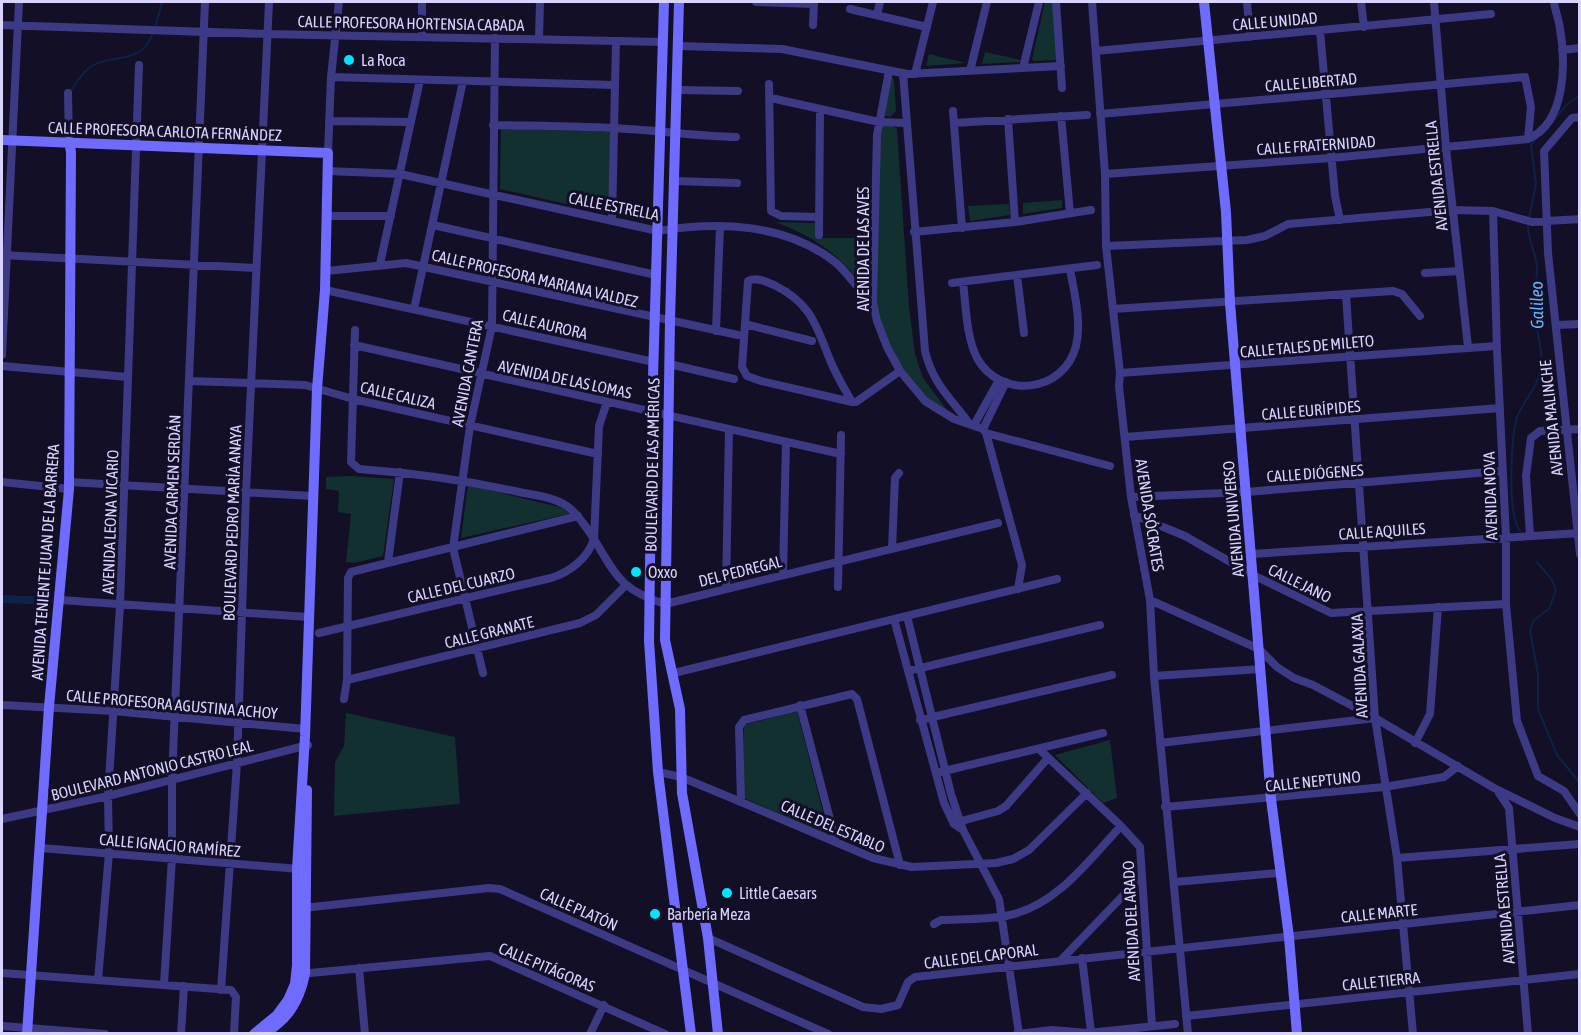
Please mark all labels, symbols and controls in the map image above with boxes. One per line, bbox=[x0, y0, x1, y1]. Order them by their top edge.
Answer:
street label: CALLE UNIDAD bbox=[1232, 8, 1318, 34]
street label: CALLE PROFESORA HORTENSIA CABADA bbox=[297, 12, 525, 34]
place label: La Roca bbox=[361, 51, 406, 69]
marker: La Roca bbox=[342, 53, 356, 67]
street label: CALLE LIBERTAD bbox=[1264, 69, 1358, 95]
street label: CALLE PROFESORA CARLOTA FERNÁNDEZ bbox=[48, 118, 282, 144]
street label: AVENIDA ESTRELLA bbox=[1421, 120, 1451, 232]
street label: CALLE FRATERNIDAD bbox=[1256, 132, 1376, 158]
street label: AVENIDA DE LAS AVES bbox=[854, 186, 872, 311]
street label: CALLE ESTRELLA bbox=[567, 188, 661, 224]
street label: CALLE PROFESORA MARIANA VALDEZ bbox=[430, 245, 640, 311]
water label: Galileo bbox=[1526, 281, 1547, 329]
street label: CALLE AURORA bbox=[501, 305, 589, 343]
street label: AVENIDA CANTERA bbox=[448, 318, 486, 428]
street label: CALLE TALES DE MILETO bbox=[1239, 331, 1375, 361]
street label: AVENIDA DE LAS LOMAS bbox=[497, 356, 634, 402]
street label: AVENIDA MALINCHE bbox=[1536, 359, 1566, 477]
street label: CALLE CALIZA bbox=[359, 378, 438, 412]
street label: BOULEVARD DE LAS AMÉRICAS bbox=[641, 378, 663, 552]
street label: CALLE EURÍPIDES bbox=[1261, 397, 1361, 423]
street label: AVENIDA CARMEN SERDÁN bbox=[160, 414, 184, 570]
street label: BOULEVARD PEDRO MARÍA ANAYA bbox=[220, 425, 244, 621]
street label: AVENIDA TENIENTE JUAN DE LA BARRERA bbox=[28, 443, 62, 681]
street label: AVENIDA LEONA VICARIO bbox=[98, 449, 122, 595]
street label: AVENIDA NOVA bbox=[1479, 451, 1501, 541]
street label: AVENIDA SÓCRATES bbox=[1132, 457, 1168, 573]
street label: AVENIDA UNIVERSO bbox=[1219, 460, 1247, 578]
street label: CALLE DIÓGENES bbox=[1266, 461, 1364, 485]
street label: CALLE AQUILES bbox=[1338, 519, 1426, 543]
street label: DEL PEDREGAL bbox=[697, 552, 784, 590]
street label: CALLE JANO bbox=[1265, 560, 1335, 606]
place label: Oxxo bbox=[648, 563, 678, 581]
street label: CALLE DEL CUARZO bbox=[406, 564, 516, 606]
marker: Oxxo bbox=[629, 565, 643, 579]
street label: CALLE GRANATE bbox=[443, 612, 536, 652]
street label: AVENIDA GALAXIA bbox=[1347, 613, 1371, 718]
street label: CALLE PROFESORA AGUSTINA ACHOY bbox=[66, 686, 279, 722]
street label: BOULEVARD ANTONIO CASTRO LEAL bbox=[49, 736, 256, 804]
street label: CALLE NEPTUNO bbox=[1264, 767, 1362, 795]
street label: CALLE DEL ESTABLO bbox=[778, 796, 888, 856]
street label: CALLE IGNACIO RAMÍREZ bbox=[99, 830, 241, 860]
street label: AVENIDA ESTRELLA bbox=[1490, 853, 1518, 965]
street label: AVENIDA DEL ARADO bbox=[1119, 860, 1143, 982]
street label: CALLE PLATÓN bbox=[537, 884, 621, 934]
place label: Little Caesars bbox=[739, 884, 817, 902]
marker: Little Caesars bbox=[720, 886, 734, 900]
street label: CALLE MARTE bbox=[1340, 900, 1418, 926]
place label: Barbería Meza bbox=[667, 905, 751, 923]
marker: Barbería Meza bbox=[648, 907, 662, 921]
street label: CALLE PITÁGORAS bbox=[496, 939, 598, 996]
street label: CALLE DEL CAPORAL bbox=[923, 940, 1040, 972]
street label: CALLE TIERRA bbox=[1341, 968, 1421, 994]

